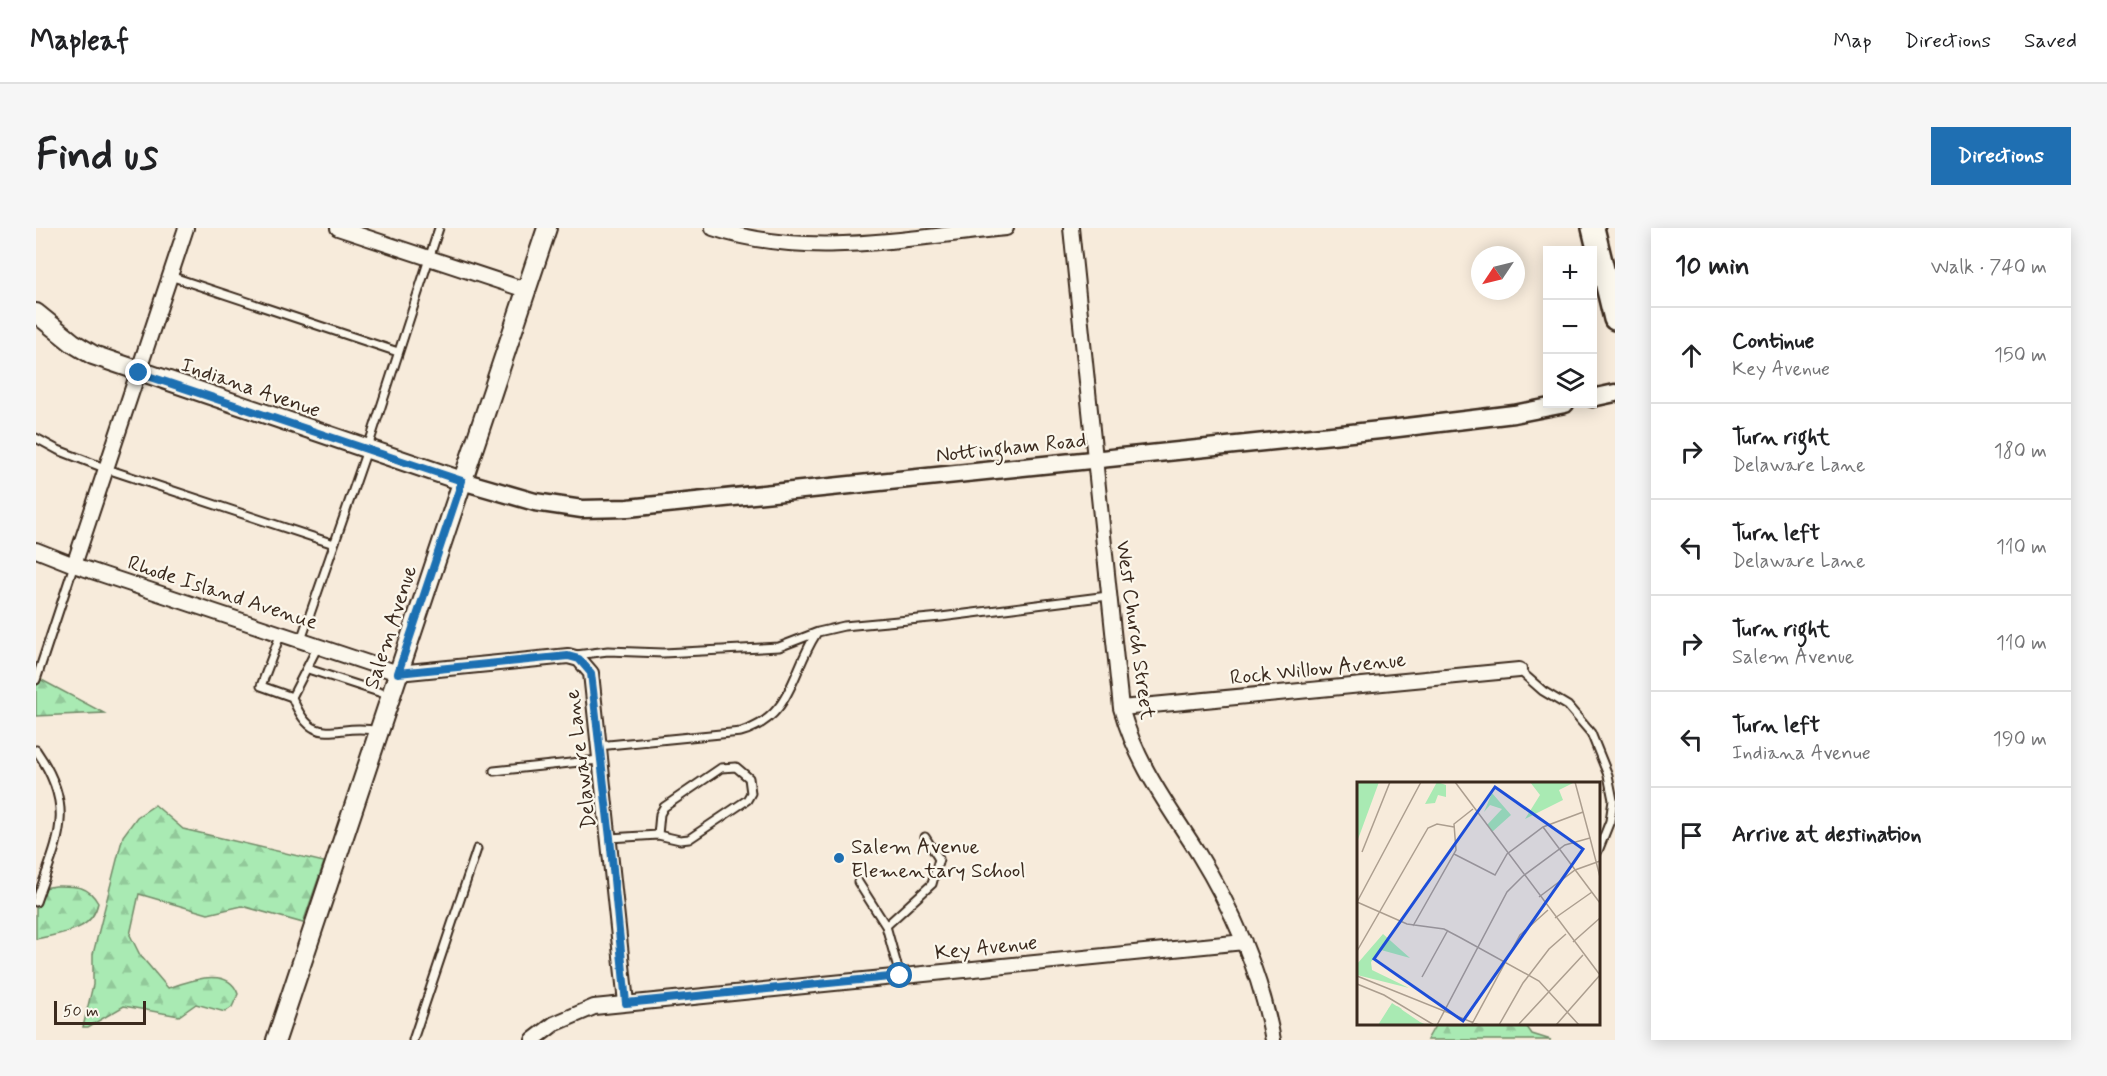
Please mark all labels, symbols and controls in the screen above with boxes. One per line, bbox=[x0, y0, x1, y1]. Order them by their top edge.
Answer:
text: Mapleaf bbox=[30, 23, 129, 60]
text: Map bbox=[1833, 27, 1872, 55]
text: Directions bbox=[1905, 27, 1991, 55]
text: Saved bbox=[2024, 27, 2077, 55]
button: Directions bbox=[1931, 127, 2071, 185]
text: Find us bbox=[36, 129, 158, 184]
north arrow bbox=[1471, 246, 1525, 300]
map controls bbox=[1543, 246, 1597, 408]
button: + bbox=[1543, 246, 1597, 300]
text: 10 min bbox=[1675, 250, 1750, 284]
text: Walk · 740 m bbox=[1931, 254, 2047, 281]
button: − bbox=[1543, 300, 1597, 354]
text: Continue bbox=[1732, 328, 1814, 356]
icon: ahead bbox=[1675, 339, 1708, 372]
text: 150 m bbox=[1994, 342, 2047, 369]
street label: Indiana Avenue bbox=[177, 351, 324, 425]
button: layers bbox=[1543, 354, 1597, 408]
text: Key Avenue bbox=[1732, 356, 1830, 383]
route end bbox=[125, 359, 151, 385]
text: Turn right bbox=[1732, 424, 1830, 452]
street label: Nottingham Road bbox=[934, 426, 1088, 472]
icon: right bbox=[1675, 435, 1708, 468]
text: 180 m bbox=[1994, 438, 2047, 465]
text: Delaware Lane bbox=[1732, 452, 1865, 479]
text: Turn left bbox=[1732, 520, 1820, 548]
icon: left bbox=[1675, 531, 1708, 564]
text: 110 m bbox=[1996, 534, 2047, 561]
street label: West Church Street bbox=[1109, 539, 1162, 722]
text: Delaware Lane bbox=[1732, 548, 1865, 575]
street label: Rhode Island Avenue bbox=[124, 549, 321, 637]
street label: Salem Avenue bbox=[358, 562, 424, 693]
text: Turn right bbox=[1732, 616, 1830, 644]
icon: right bbox=[1675, 627, 1708, 660]
text: 110 m bbox=[1996, 630, 2047, 657]
text: Salem Avenue bbox=[1732, 644, 1854, 671]
street label: Rock Willow Avenue bbox=[1229, 646, 1408, 692]
street label: Delaware Lane bbox=[559, 688, 603, 830]
text: Turn left bbox=[1732, 712, 1820, 740]
icon: left bbox=[1675, 723, 1708, 756]
text: 190 m bbox=[1993, 726, 2047, 753]
text: Indiana Avenue bbox=[1732, 740, 1871, 767]
inset map bbox=[1357, 782, 1600, 1025]
icon: arrive bbox=[1675, 819, 1708, 852]
text: Arrive at destination bbox=[1732, 821, 1922, 849]
place label: Salem Avenue Elementary School bbox=[851, 833, 1026, 885]
marker: Salem Avenue Elementary School bbox=[832, 851, 846, 865]
street label: Key Avenue bbox=[933, 929, 1039, 967]
route start bbox=[886, 962, 912, 988]
scale bar bbox=[54, 998, 146, 1026]
text: 50 m bbox=[63, 1001, 99, 1022]

